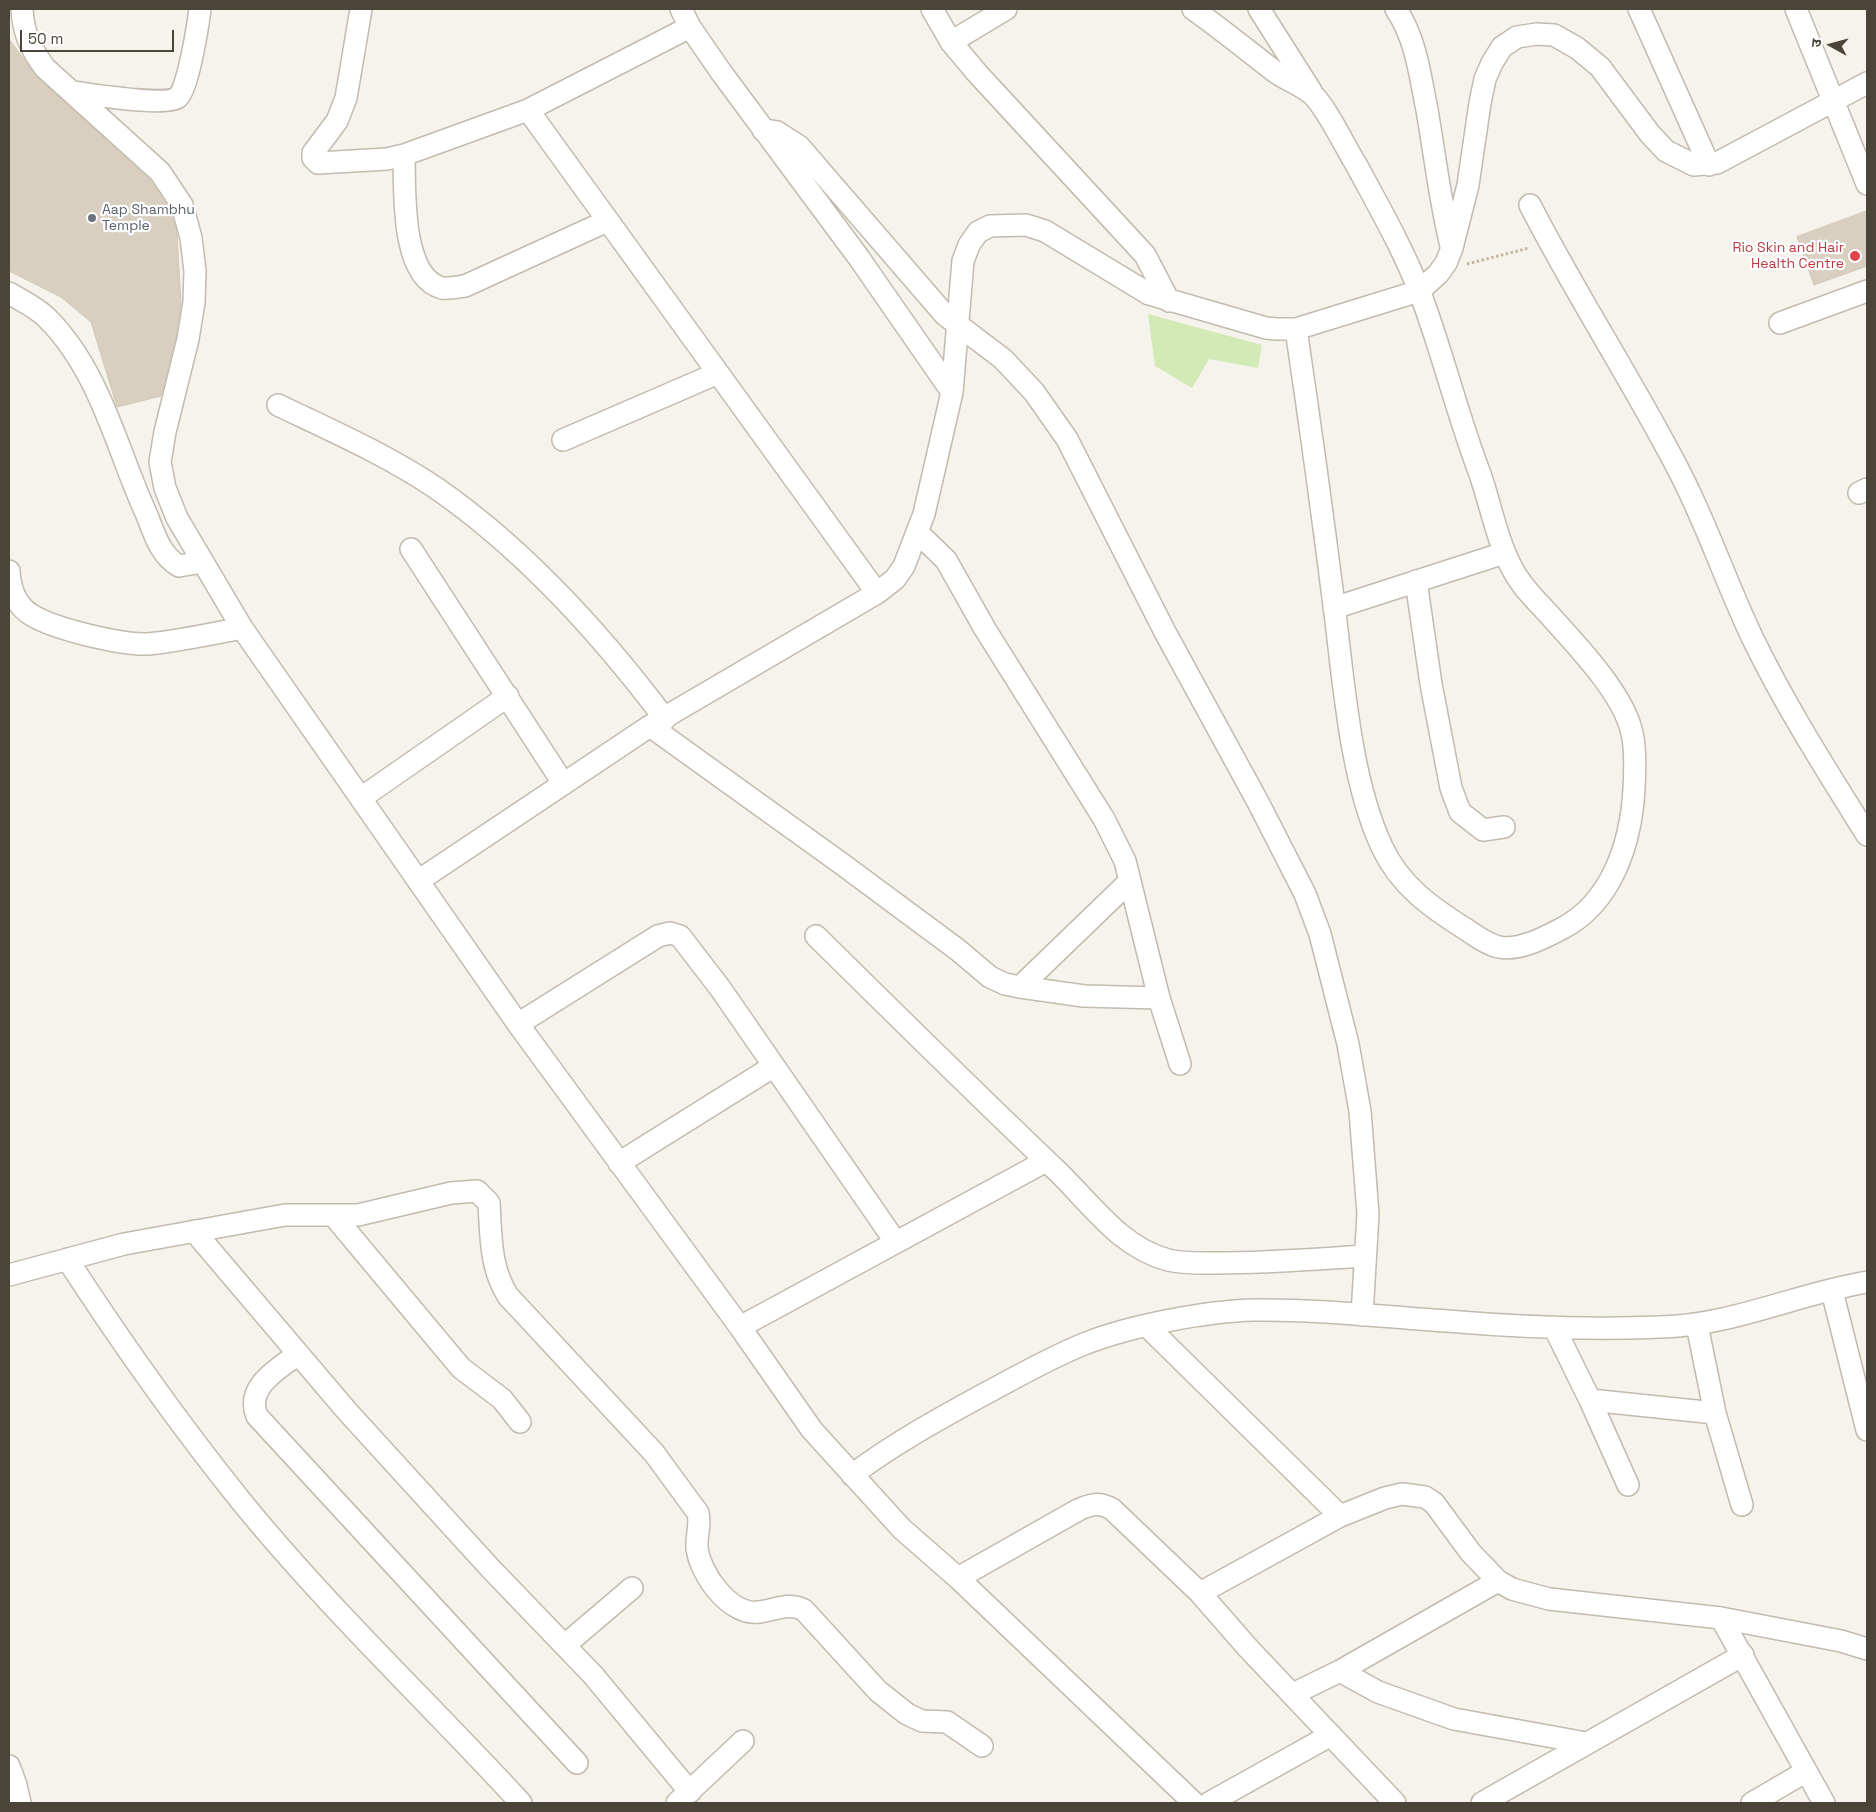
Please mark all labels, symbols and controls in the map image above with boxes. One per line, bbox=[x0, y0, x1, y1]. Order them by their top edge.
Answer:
scale bar bbox=[22, 20, 176, 52]
north arrow bbox=[1806, 20, 1856, 70]
text: 50 m bbox=[28, 29, 63, 48]
text: उ bbox=[1807, 38, 1826, 48]
place label: Aap Shambhu Temple bbox=[102, 202, 195, 234]
marker: Aap Shambhu Temple bbox=[86, 212, 98, 224]
place label: Rio Skin and Hair Health Centre bbox=[1733, 240, 1844, 272]
marker: Rio Skin and Hair Health Centre bbox=[1848, 249, 1862, 263]

